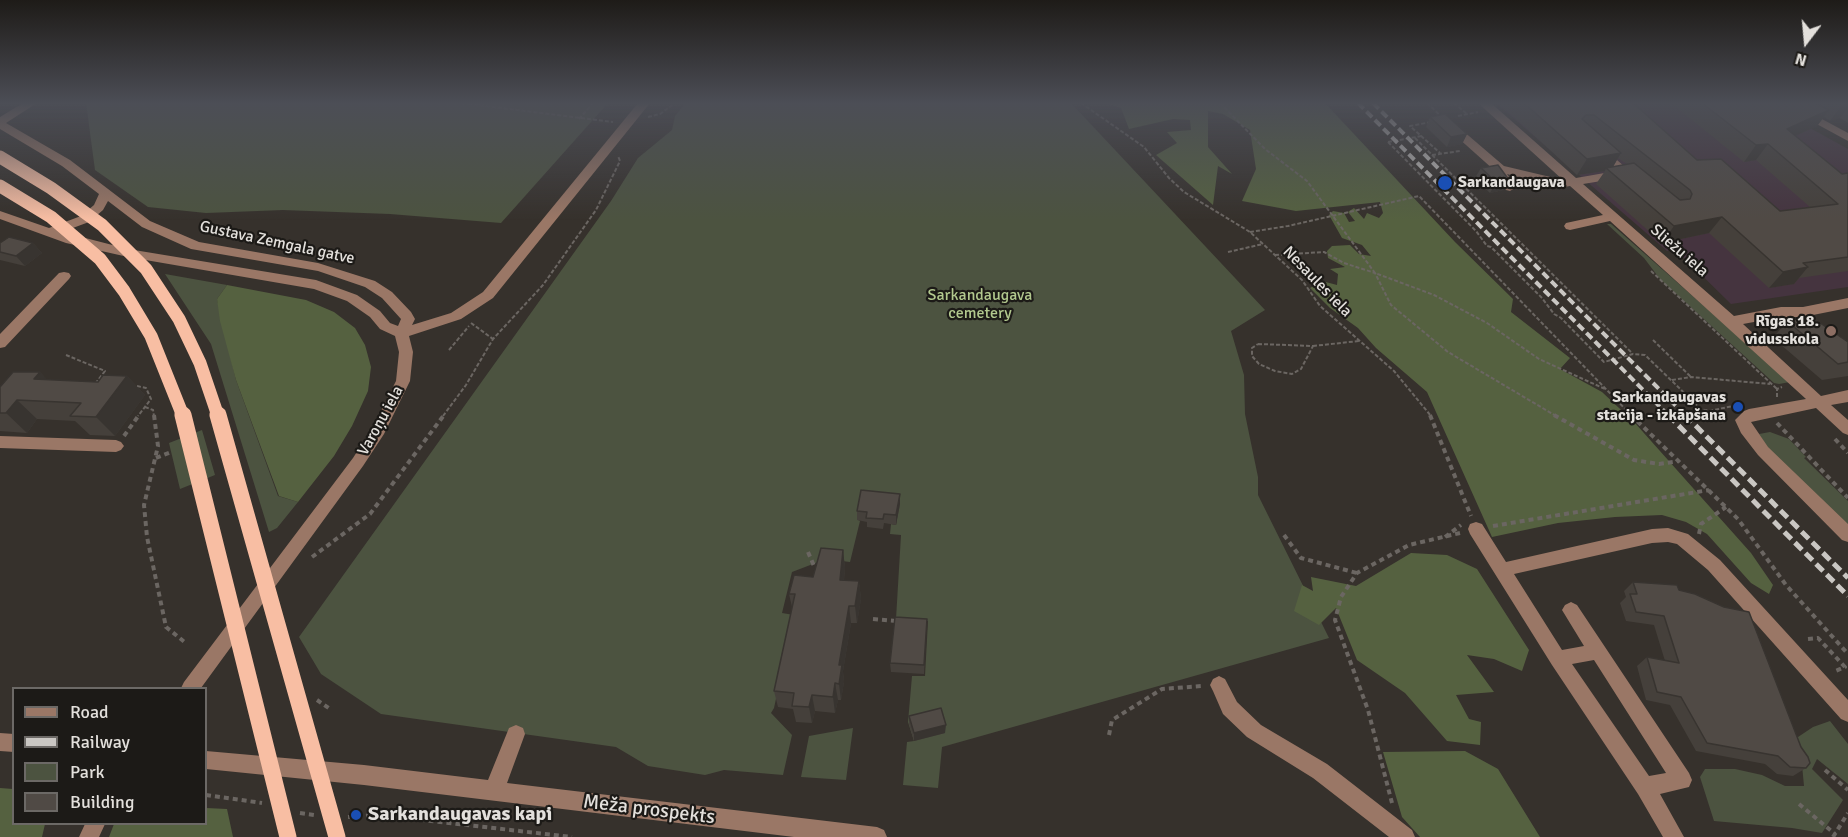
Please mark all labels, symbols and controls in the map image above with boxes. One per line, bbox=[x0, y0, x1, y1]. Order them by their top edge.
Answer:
north arrow bbox=[1776, 12, 1836, 72]
text: N bbox=[1793, 48, 1809, 70]
place label: Sarkandaugava bbox=[1458, 173, 1565, 193]
marker: Sarkandaugava bbox=[1436, 174, 1454, 192]
street label: Gustava Zemgala gatve bbox=[198, 217, 356, 269]
street label: Sliežu iela bbox=[1646, 221, 1712, 281]
street label: Nesaules iela bbox=[1278, 243, 1356, 321]
park label: Sarkandaugava cemetery bbox=[928, 286, 1032, 324]
place label: Rīgas 18. vidusskola bbox=[1746, 312, 1819, 350]
marker: Rīgas 18. vidusskola bbox=[1824, 324, 1838, 338]
street label: Varoņu iela bbox=[354, 383, 408, 459]
place label: Sarkandaugavas stacija - izkāpšana bbox=[1597, 388, 1726, 426]
marker: Sarkandaugavas stacija - izkāpšana bbox=[1731, 400, 1745, 414]
legend bbox=[12, 687, 207, 825]
text: Road bbox=[70, 701, 109, 723]
text: Railway bbox=[70, 731, 130, 753]
text: Park bbox=[70, 761, 105, 783]
street label: Meža prospekts bbox=[582, 790, 716, 830]
text: Building bbox=[70, 791, 134, 813]
place label: Sarkandaugavas kapi bbox=[368, 803, 552, 827]
marker: Sarkandaugavas kapi bbox=[349, 808, 363, 822]

